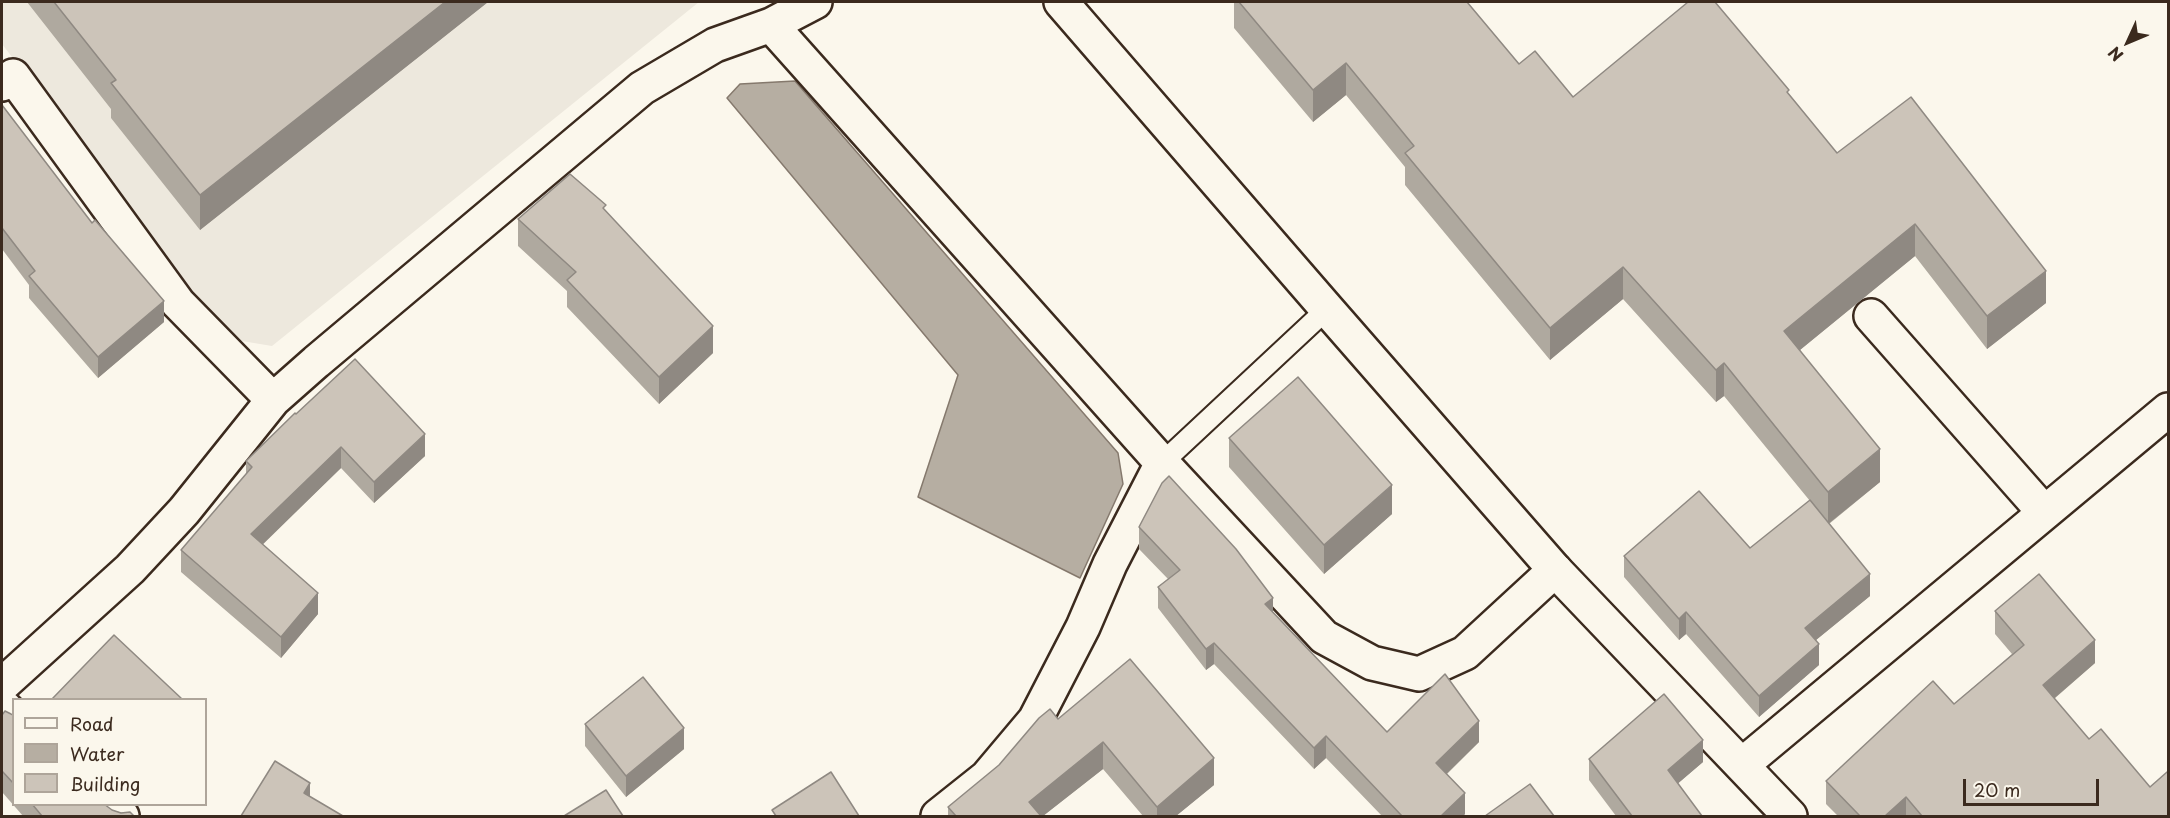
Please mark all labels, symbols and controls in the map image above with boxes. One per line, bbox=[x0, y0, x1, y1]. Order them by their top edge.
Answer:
north arrow bbox=[2098, 12, 2158, 72]
text: N bbox=[2102, 42, 2128, 67]
legend bbox=[12, 698, 207, 806]
text: Road bbox=[70, 710, 114, 737]
text: Water bbox=[70, 740, 124, 767]
scale bar bbox=[1966, 767, 2102, 805]
text: Building bbox=[70, 770, 140, 797]
text: 20 m bbox=[1974, 776, 2020, 803]

